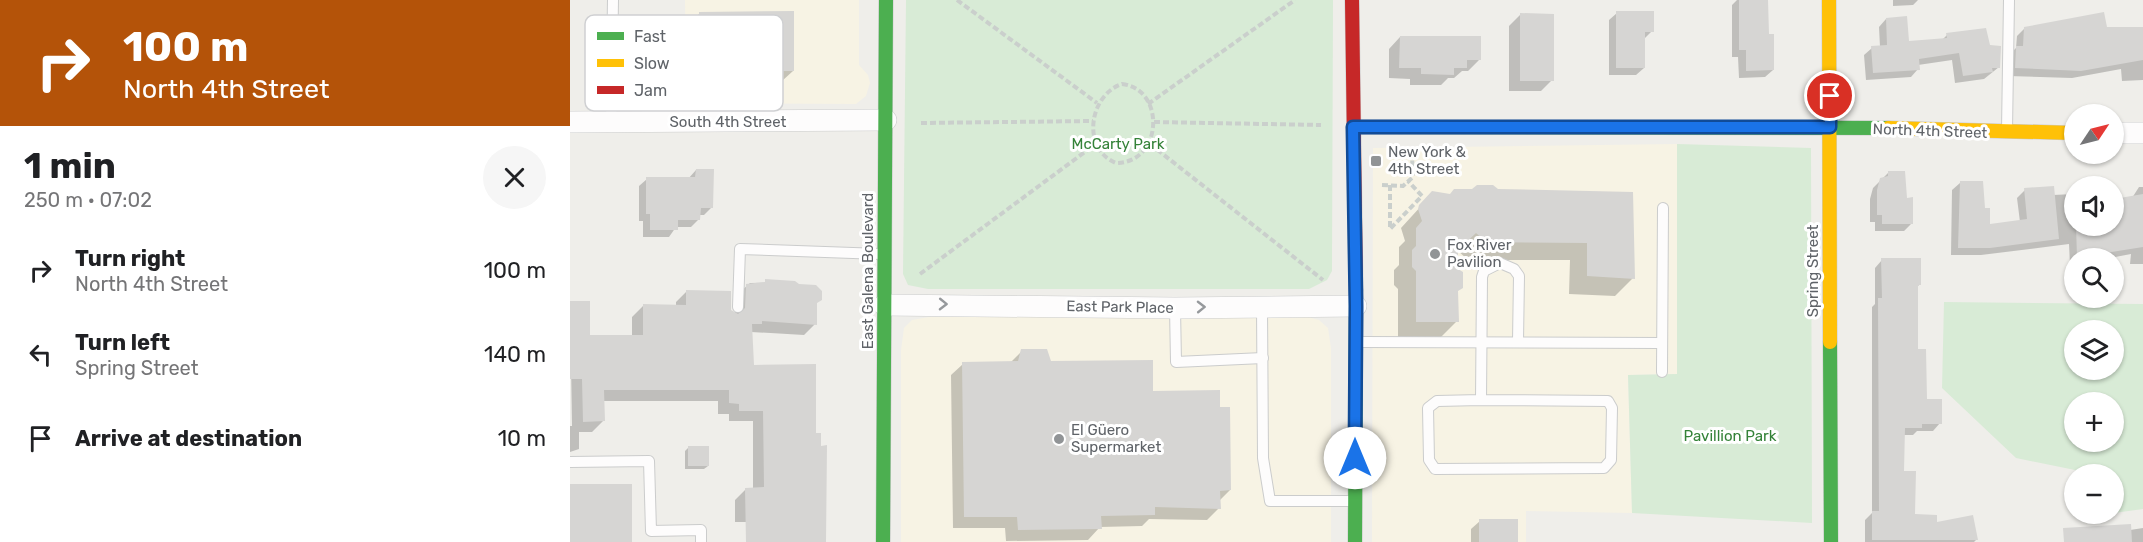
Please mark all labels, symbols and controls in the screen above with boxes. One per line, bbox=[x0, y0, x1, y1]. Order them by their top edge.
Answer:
legend bbox=[585, 15, 783, 111]
text: 100 m bbox=[123, 22, 248, 72]
icon: right bbox=[24, 24, 102, 102]
text: Fast bbox=[634, 27, 666, 46]
text: Slow bbox=[634, 54, 670, 73]
pin bbox=[1804, 70, 1855, 121]
text: North 4th Street bbox=[123, 73, 330, 105]
icon: arrive bbox=[1813, 79, 1846, 112]
text: Jam bbox=[634, 81, 667, 100]
north arrow bbox=[2064, 104, 2124, 164]
map controls bbox=[2064, 104, 2124, 524]
street label: South 4th Street bbox=[669, 113, 787, 131]
street label: North 4th Street bbox=[1872, 120, 1988, 142]
park label: McCarty Park bbox=[1072, 135, 1165, 153]
place label: New York & 4th Street bbox=[1388, 143, 1467, 178]
text: 1 min bbox=[24, 144, 116, 187]
button: close bbox=[483, 146, 546, 209]
marker: New York & 4th Street bbox=[1369, 154, 1383, 168]
button: sound bbox=[2064, 176, 2124, 236]
text: 250 m · 07:02 bbox=[24, 188, 152, 212]
street label: East Galena Boulevard bbox=[859, 193, 877, 349]
street label: Spring Street bbox=[1804, 225, 1822, 317]
place label: Fox River Pavilion bbox=[1447, 236, 1512, 271]
text: Turn right bbox=[75, 245, 185, 272]
marker: Fox River Pavilion bbox=[1428, 247, 1442, 261]
button: search bbox=[2064, 248, 2124, 308]
icon: right bbox=[24, 254, 57, 287]
text: 100 m bbox=[484, 257, 546, 284]
text: North 4th Street bbox=[75, 272, 228, 296]
street label: East Park Place bbox=[1066, 297, 1174, 317]
one-way arrow bbox=[938, 298, 947, 310]
one-way arrow bbox=[1196, 301, 1205, 313]
button: layers bbox=[2064, 320, 2124, 380]
text: Turn left bbox=[75, 329, 170, 356]
icon: left bbox=[24, 338, 57, 371]
text: 140 m bbox=[484, 341, 546, 368]
text: Spring Street bbox=[75, 356, 199, 380]
button: + bbox=[2064, 392, 2124, 452]
place label: El Güero Supermarket bbox=[1071, 421, 1161, 456]
icon: arrive bbox=[24, 422, 57, 455]
text: Arrive at destination bbox=[75, 425, 302, 452]
text: 10 m bbox=[498, 425, 546, 452]
position arrow bbox=[1323, 426, 1387, 490]
park label: Pavillion Park bbox=[1683, 427, 1777, 445]
marker: El Güero Supermarket bbox=[1052, 432, 1066, 446]
button: − bbox=[2064, 464, 2124, 524]

